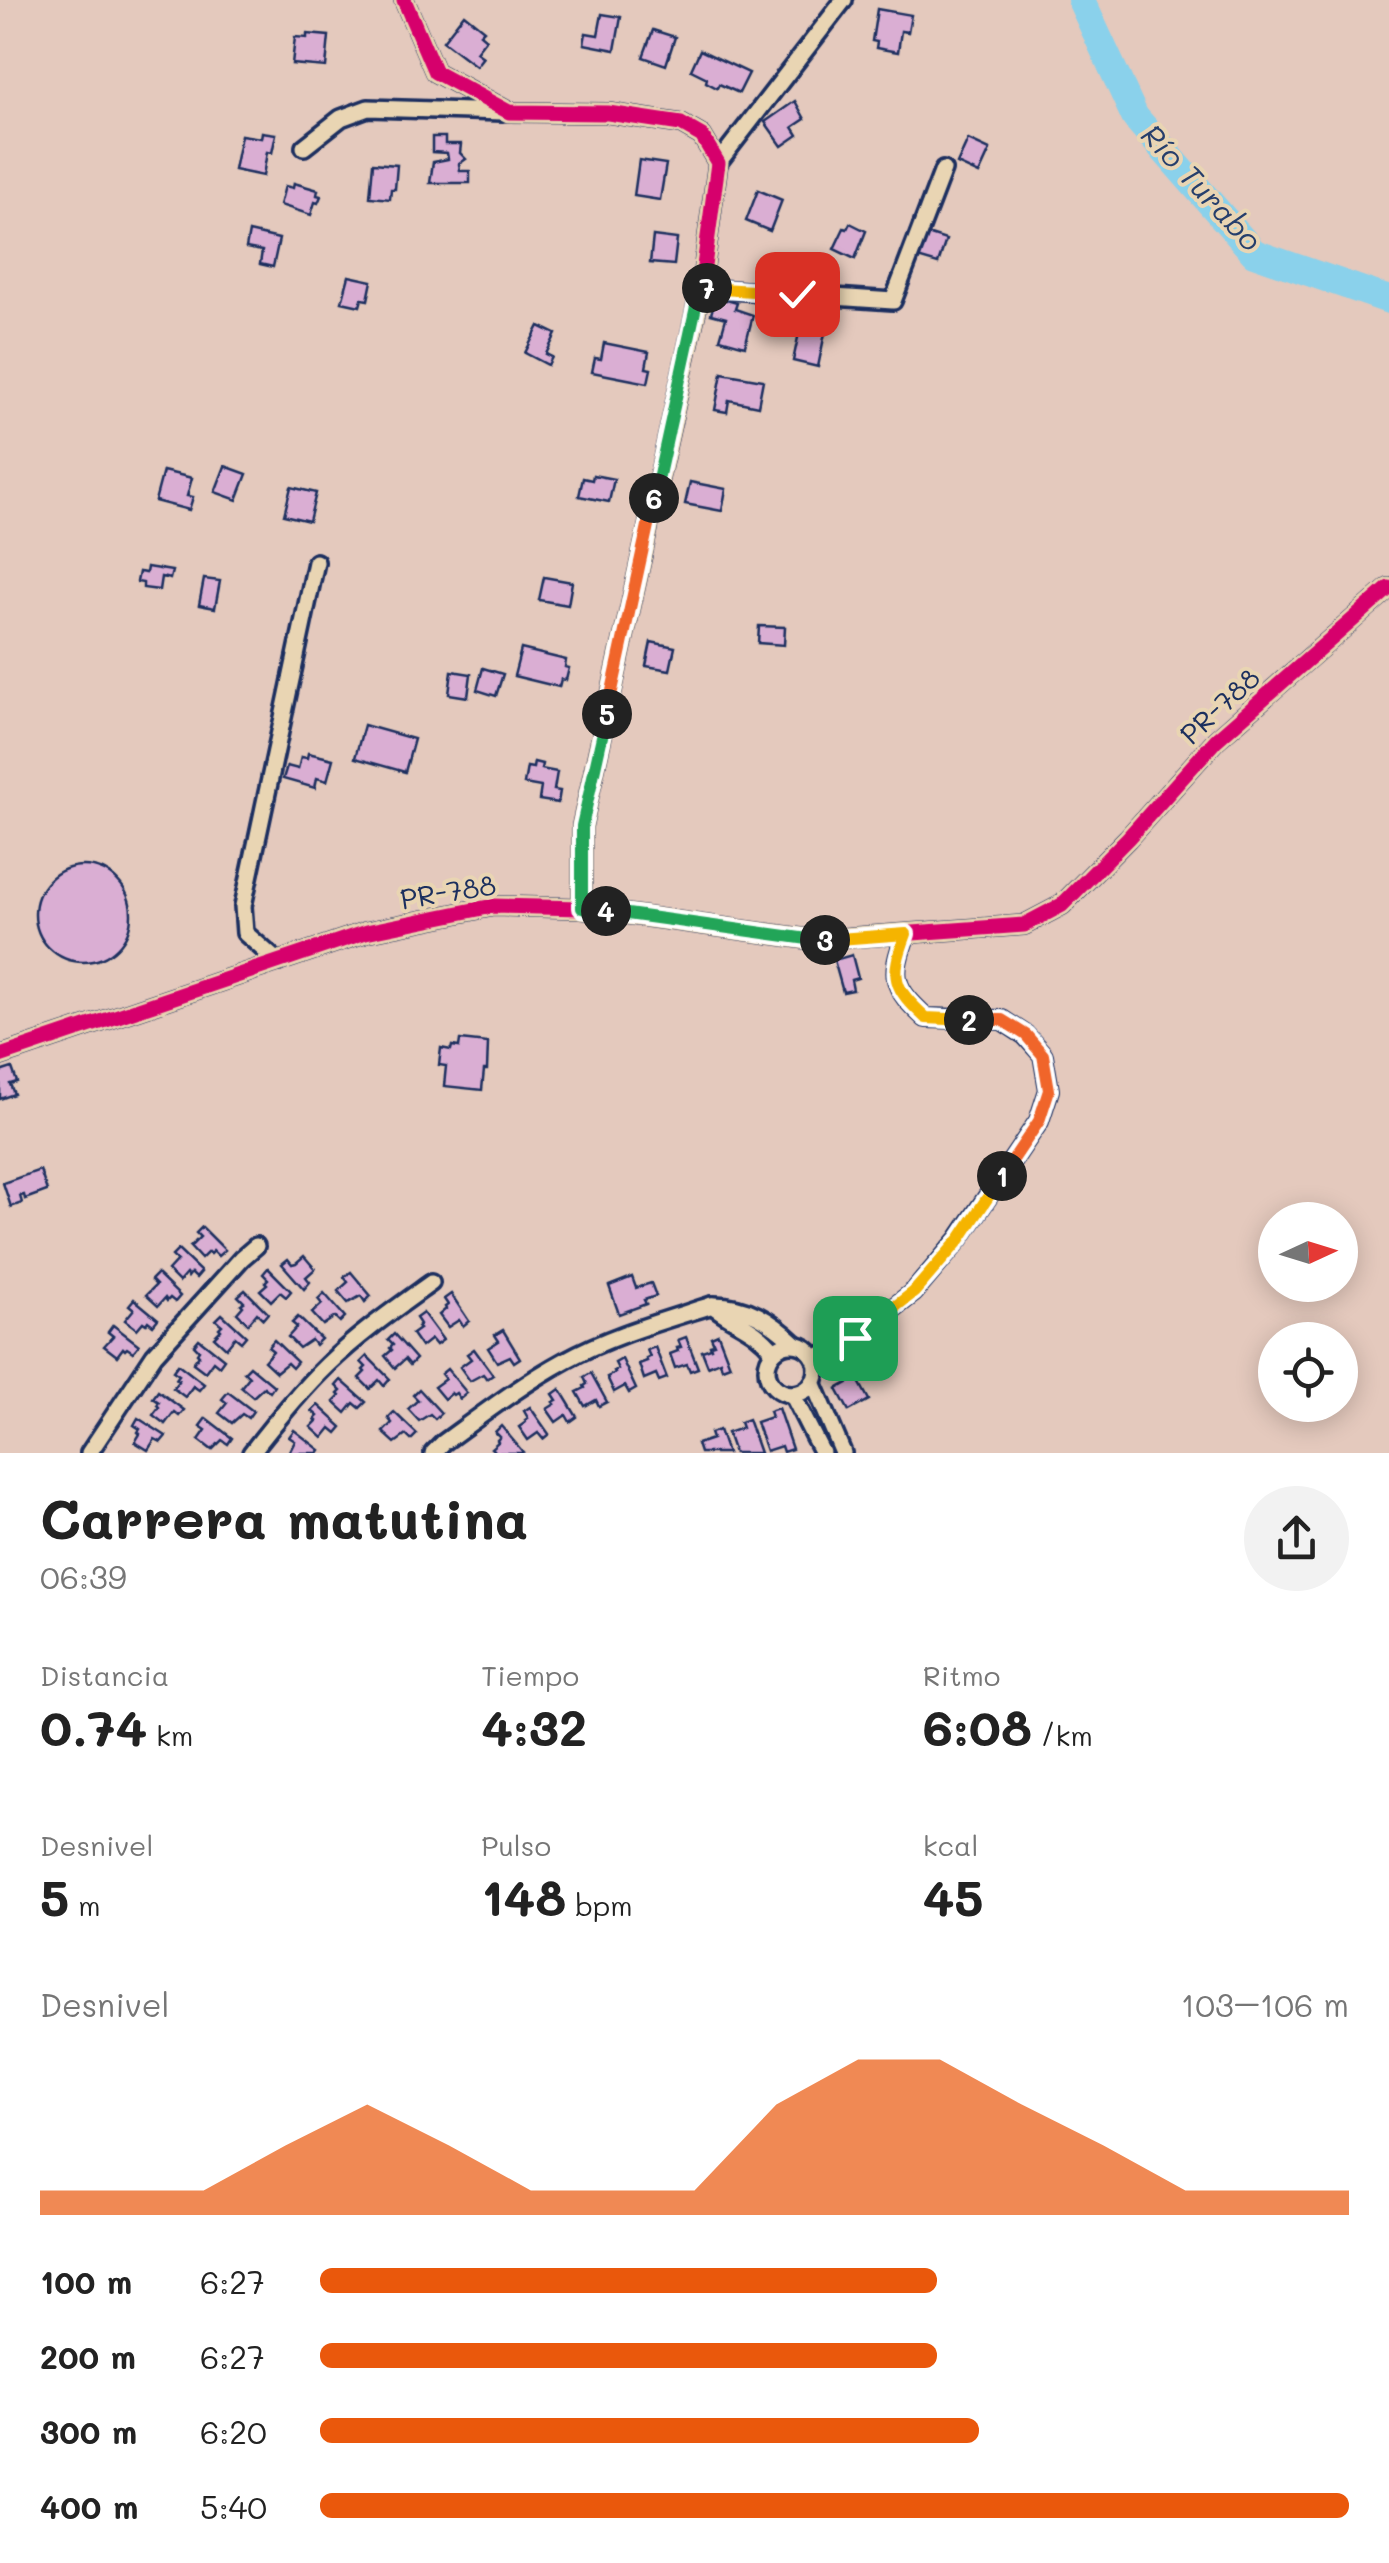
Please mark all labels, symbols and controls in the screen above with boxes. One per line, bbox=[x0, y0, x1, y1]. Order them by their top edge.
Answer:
water label: Río Turabo bbox=[1133, 115, 1272, 259]
pin bbox=[755, 252, 840, 337]
pin: 7 bbox=[682, 263, 732, 313]
icon: check bbox=[770, 267, 825, 322]
text: 7 bbox=[699, 270, 715, 306]
pin: 6 bbox=[629, 473, 679, 523]
text: 6 bbox=[646, 480, 662, 516]
street label: PR-788 bbox=[1172, 659, 1267, 751]
pin: 5 bbox=[582, 689, 632, 739]
text: 5 bbox=[599, 696, 615, 732]
street label: PR-788 bbox=[397, 866, 498, 916]
pin: 4 bbox=[581, 886, 631, 936]
text: 4 bbox=[597, 893, 615, 929]
pin: 3 bbox=[800, 915, 850, 965]
text: 3 bbox=[817, 922, 833, 958]
pin: 2 bbox=[944, 995, 994, 1045]
text: 2 bbox=[961, 1002, 977, 1038]
pin: 1 bbox=[977, 1151, 1027, 1201]
text: 1 bbox=[996, 1158, 1008, 1194]
north arrow bbox=[1258, 1202, 1358, 1302]
map controls bbox=[1258, 1202, 1358, 1422]
pin bbox=[813, 1296, 898, 1381]
icon: arrive bbox=[828, 1311, 883, 1366]
button: locate bbox=[1258, 1322, 1358, 1422]
text: Carrera matutina bbox=[40, 1481, 529, 1553]
button: share bbox=[1244, 1486, 1349, 1591]
text: 06:39 bbox=[40, 1555, 127, 1597]
text: Distancia bbox=[40, 1657, 169, 1693]
text: Tiempo bbox=[481, 1657, 579, 1693]
text: Ritmo bbox=[923, 1657, 1000, 1693]
text: 0.74 bbox=[40, 1693, 147, 1759]
text: 4:32 bbox=[481, 1693, 587, 1759]
text: 6:08 bbox=[923, 1693, 1032, 1759]
text: km bbox=[147, 1717, 193, 1753]
text: /km bbox=[1032, 1717, 1093, 1753]
text: Desnivel bbox=[40, 1827, 153, 1863]
text: Pulso bbox=[481, 1827, 551, 1863]
text: kcal bbox=[923, 1827, 978, 1863]
text: 5 bbox=[40, 1863, 69, 1929]
text: 148 bbox=[481, 1863, 566, 1929]
text: 45 bbox=[923, 1863, 984, 1929]
text: m bbox=[69, 1887, 100, 1923]
text: bpm bbox=[566, 1887, 633, 1923]
text: Desnivel bbox=[40, 1983, 170, 2025]
text: 103–106 m bbox=[1181, 1983, 1349, 2025]
text: 100 m bbox=[40, 2260, 132, 2302]
text: 6:27 bbox=[200, 2260, 265, 2302]
text: 200 m bbox=[40, 2335, 136, 2377]
text: 6:27 bbox=[200, 2335, 265, 2377]
text: 300 m bbox=[40, 2410, 137, 2452]
text: 6:20 bbox=[200, 2410, 267, 2452]
text: 400 m bbox=[40, 2485, 138, 2527]
text: 5:40 bbox=[200, 2485, 267, 2527]

